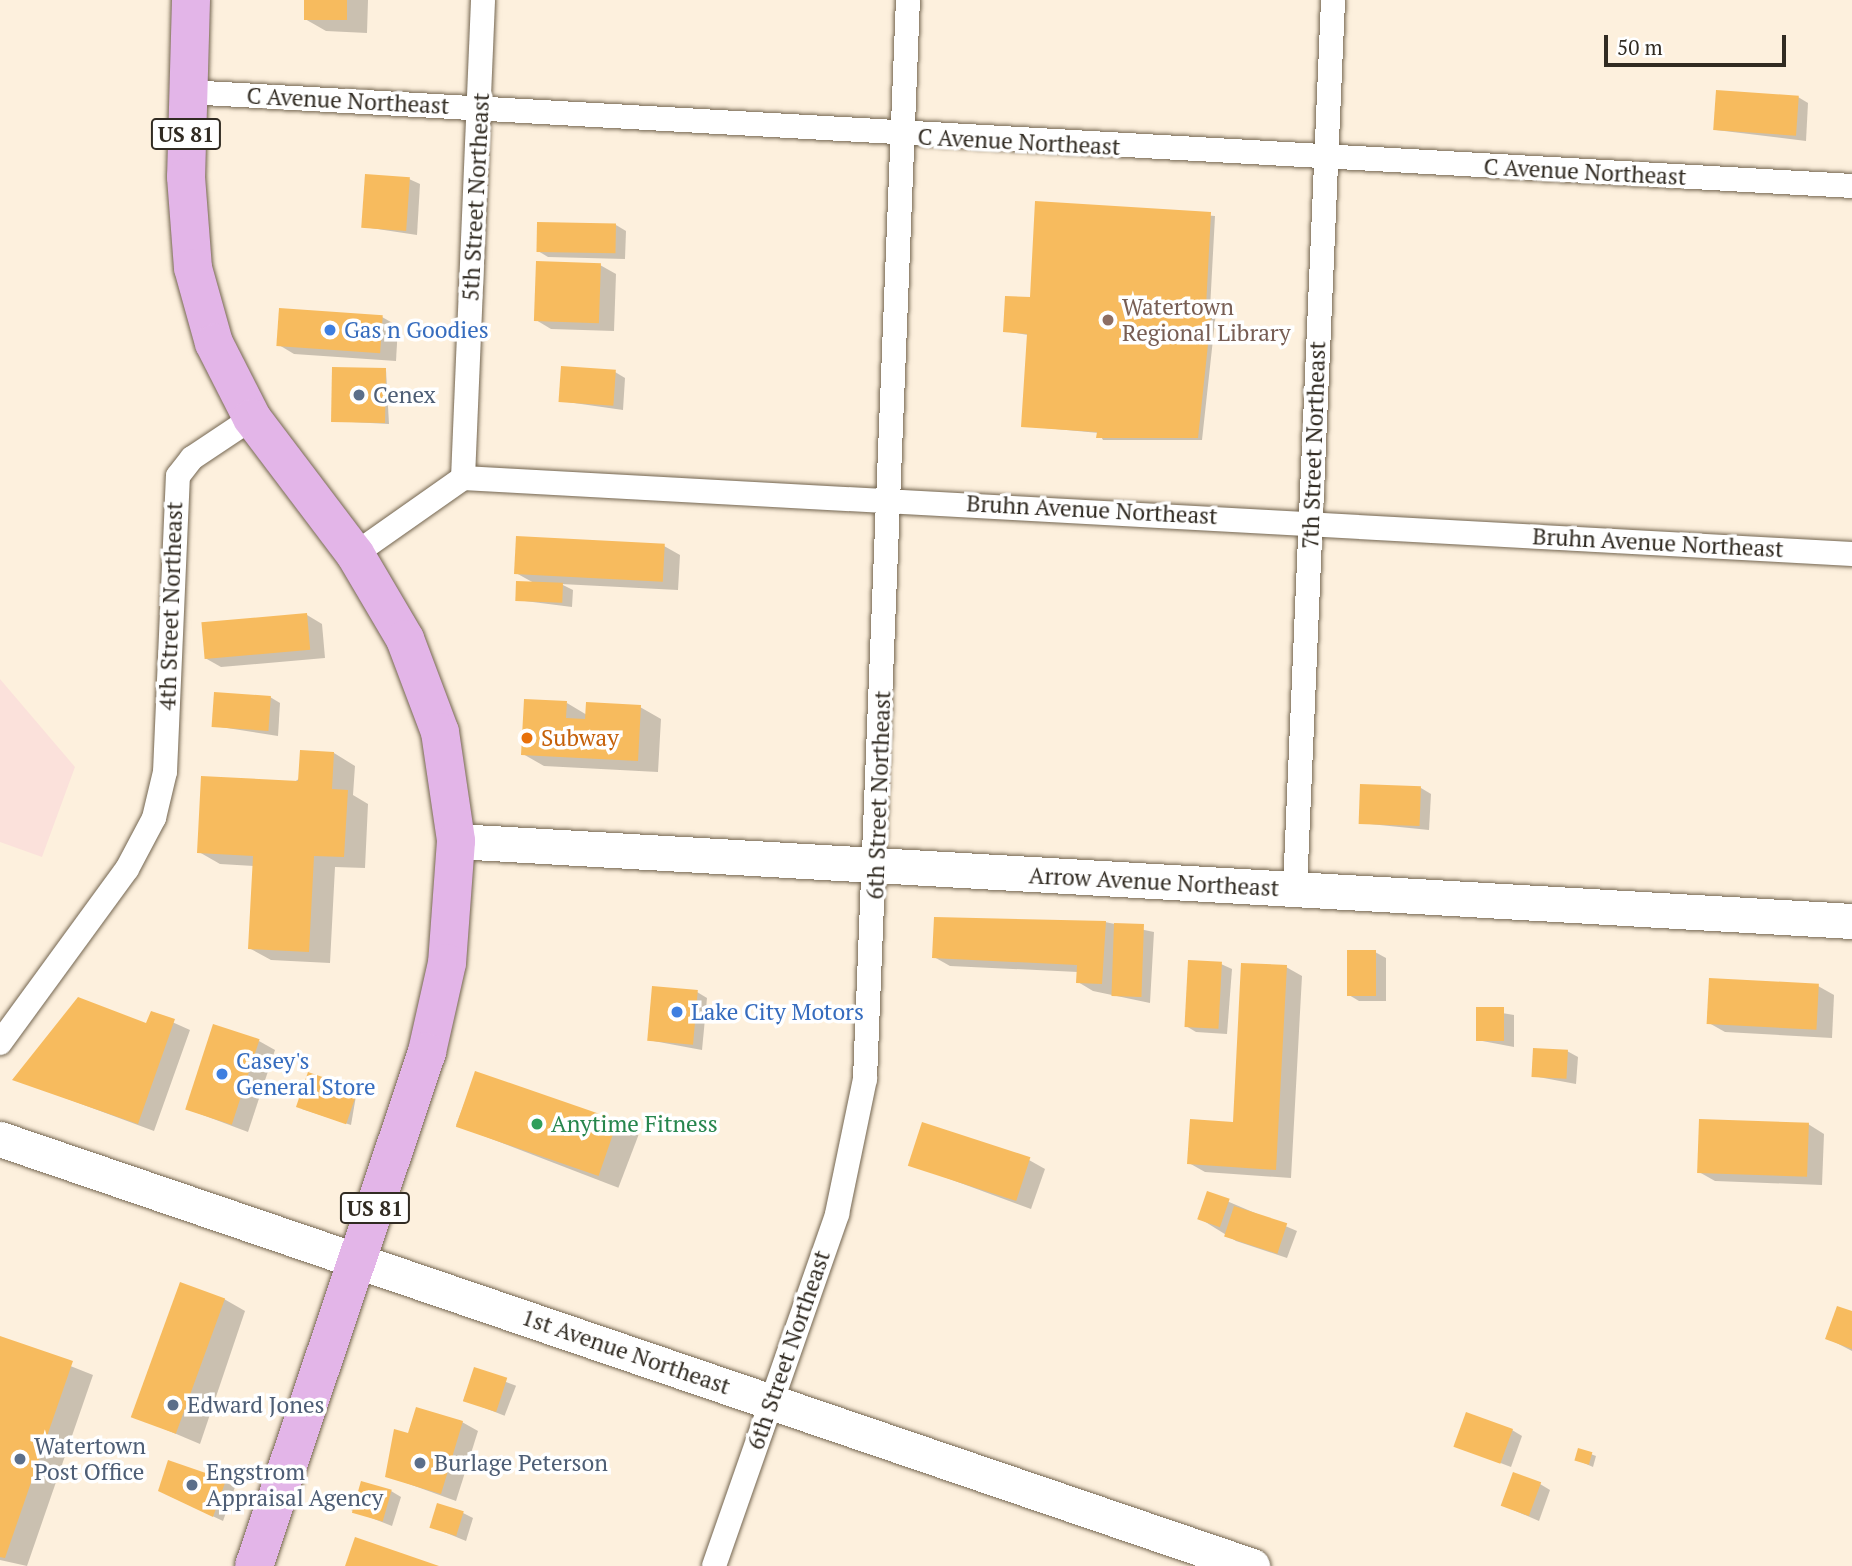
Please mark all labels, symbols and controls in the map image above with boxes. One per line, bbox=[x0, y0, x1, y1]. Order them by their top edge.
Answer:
scale bar bbox=[1607, 21, 1789, 65]
text: 50 m bbox=[1617, 33, 1663, 61]
street label: C Avenue Northeast bbox=[246, 82, 450, 120]
street label: 5th Street Northeast bbox=[457, 92, 495, 302]
road number: US 81 bbox=[149, 116, 223, 152]
street label: C Avenue Northeast bbox=[917, 123, 1121, 161]
street label: C Avenue Northeast bbox=[1483, 153, 1687, 191]
place label: Watertown Regional Library bbox=[1122, 293, 1291, 347]
marker: Watertown Regional Library bbox=[1100, 312, 1116, 328]
place label: Gas n Goodies bbox=[344, 316, 489, 344]
marker: Gas n Goodies bbox=[322, 322, 338, 338]
street label: 7th Street Northeast bbox=[1297, 341, 1331, 549]
place label: Cenex bbox=[373, 381, 436, 409]
marker: Cenex bbox=[351, 387, 367, 403]
street label: Bruhn Avenue Northeast bbox=[965, 490, 1219, 530]
street label: 4th Street Northeast bbox=[154, 501, 188, 711]
street label: Bruhn Avenue Northeast bbox=[1531, 523, 1785, 563]
street label: 6th Street Northeast bbox=[862, 690, 896, 900]
place label: Subway bbox=[541, 724, 619, 752]
marker: Subway bbox=[519, 730, 535, 746]
street label: Arrow Avenue Northeast bbox=[1028, 862, 1280, 902]
place label: Lake City Motors bbox=[691, 998, 864, 1026]
marker: Lake City Motors bbox=[669, 1004, 685, 1020]
place label: Casey's General Store bbox=[236, 1047, 376, 1101]
marker: Casey's General Store bbox=[214, 1066, 230, 1082]
place label: Anytime Fitness bbox=[551, 1110, 718, 1138]
marker: Anytime Fitness bbox=[529, 1116, 545, 1132]
road number: US 81 bbox=[338, 1190, 412, 1226]
street label: 6th Street Northeast bbox=[742, 1247, 836, 1453]
street label: 1st Avenue Northeast bbox=[518, 1303, 734, 1401]
place label: Edward Jones bbox=[187, 1391, 324, 1419]
marker: Edward Jones bbox=[165, 1397, 181, 1413]
place label: Watertown Post Office bbox=[34, 1432, 146, 1486]
place label: Burlage Peterson bbox=[434, 1449, 608, 1477]
marker: Watertown Post Office bbox=[12, 1451, 28, 1467]
marker: Burlage Peterson bbox=[412, 1455, 428, 1471]
place label: Engstrom Appraisal Agency bbox=[206, 1458, 384, 1512]
marker: Engstrom Appraisal Agency bbox=[184, 1477, 200, 1493]

